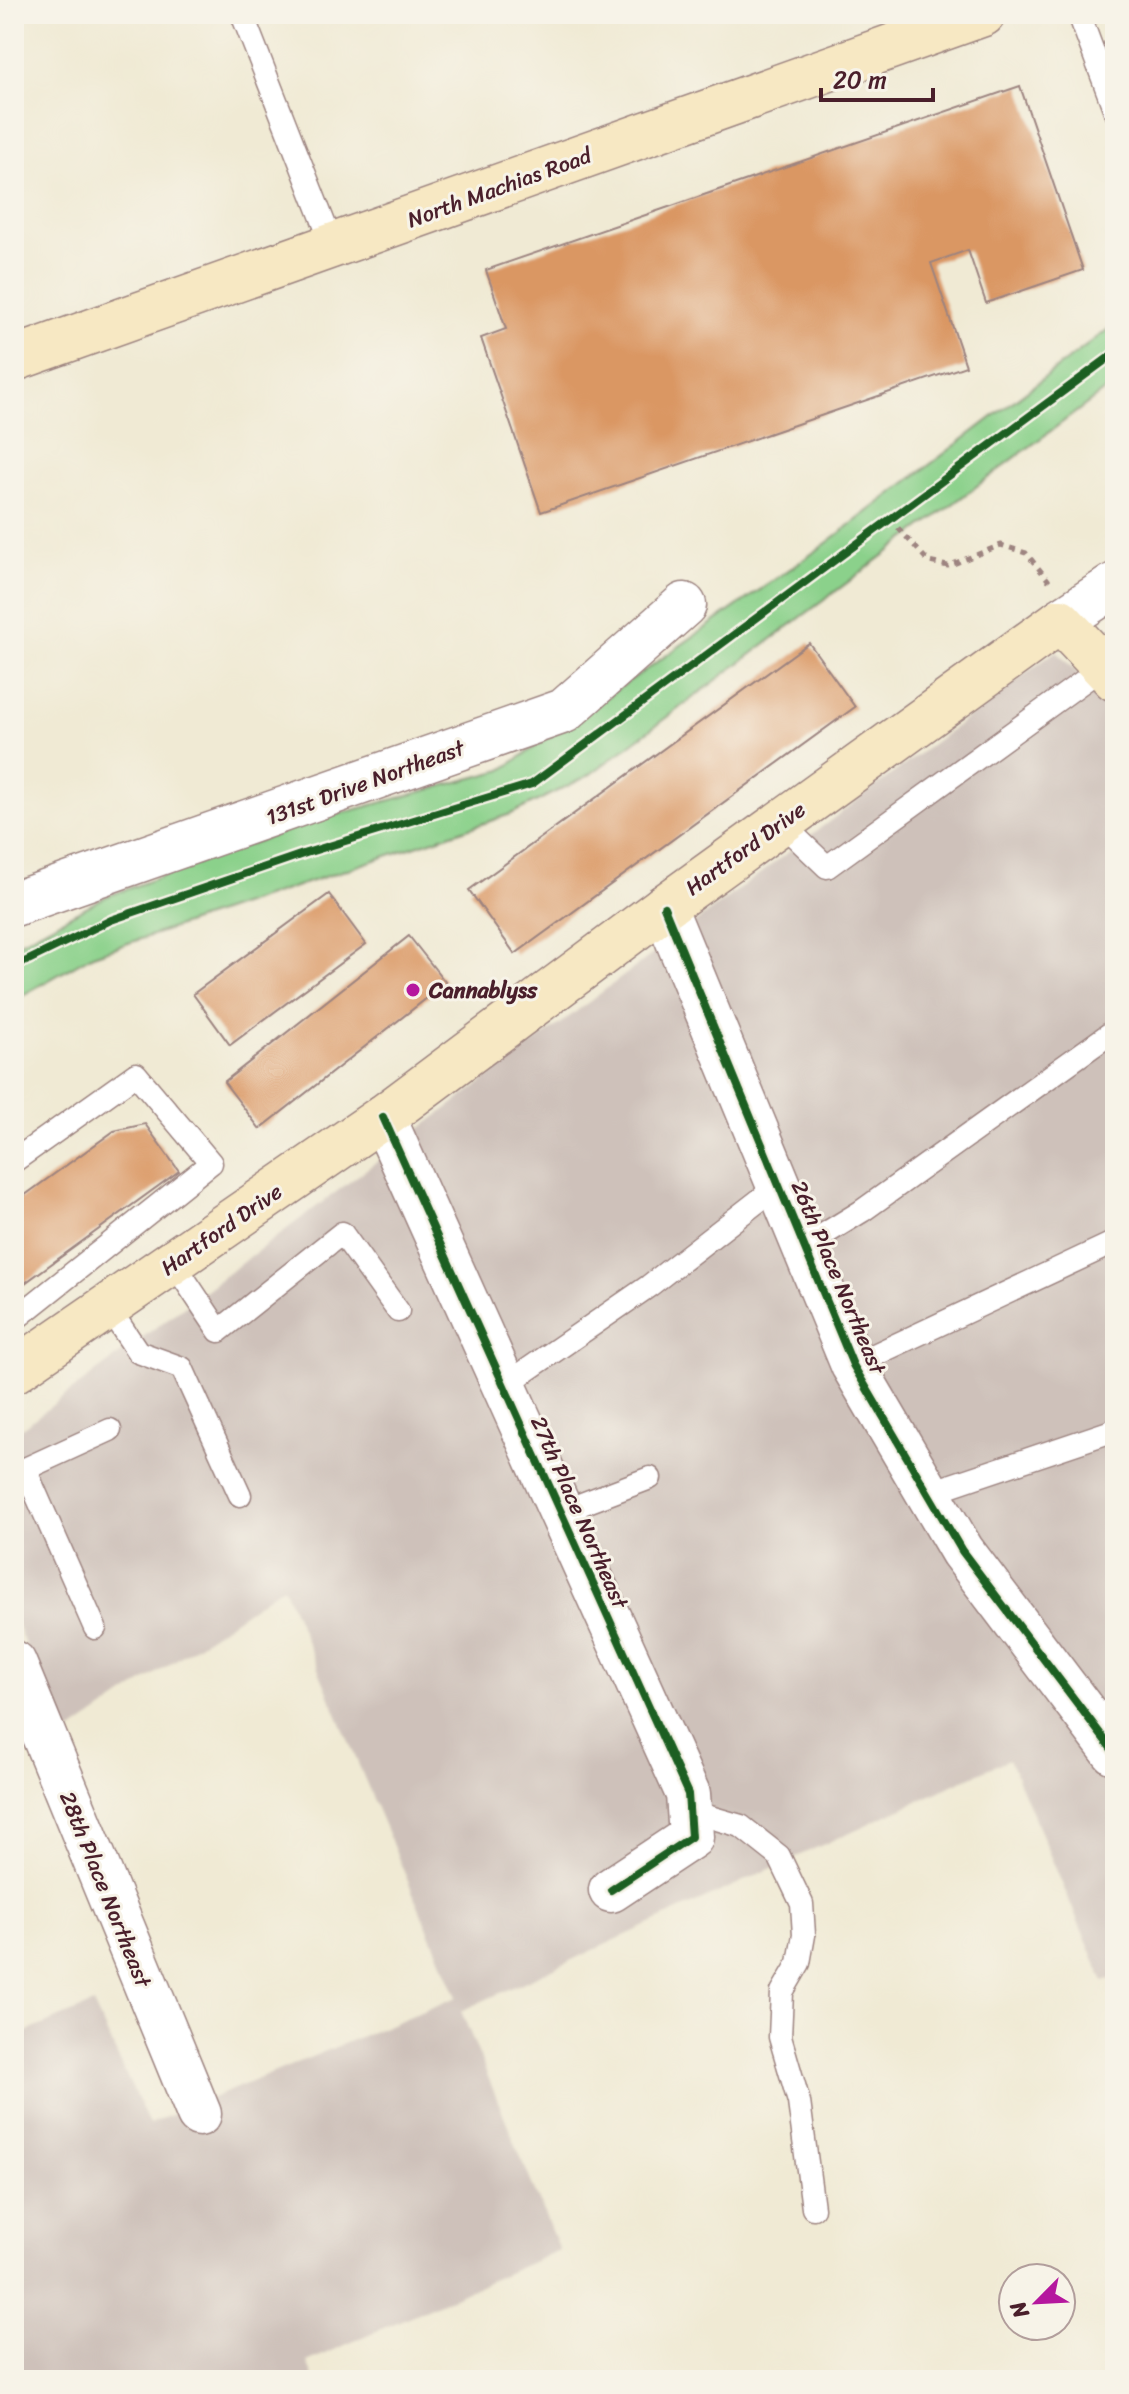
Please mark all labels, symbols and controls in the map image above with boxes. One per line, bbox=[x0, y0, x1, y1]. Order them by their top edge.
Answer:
scale bar bbox=[821, 52, 933, 102]
text: 20 m bbox=[833, 59, 887, 101]
street label: North Machias Road bbox=[401, 136, 598, 239]
street label: 131st Drive Northeast bbox=[260, 728, 471, 837]
street label: Hartford Drive bbox=[676, 791, 814, 906]
place label: Cannablyss bbox=[428, 971, 538, 1010]
marker: Cannablyss bbox=[404, 981, 422, 999]
street label: Hartford Drive bbox=[152, 1173, 291, 1286]
street label: 26th Place Northeast bbox=[780, 1174, 898, 1382]
street label: 27th Place Northeast bbox=[519, 1409, 640, 1616]
street label: 28th Place Northeast bbox=[48, 1785, 163, 1994]
north arrow bbox=[997, 2262, 1077, 2342]
text: N bbox=[998, 2294, 1041, 2326]

